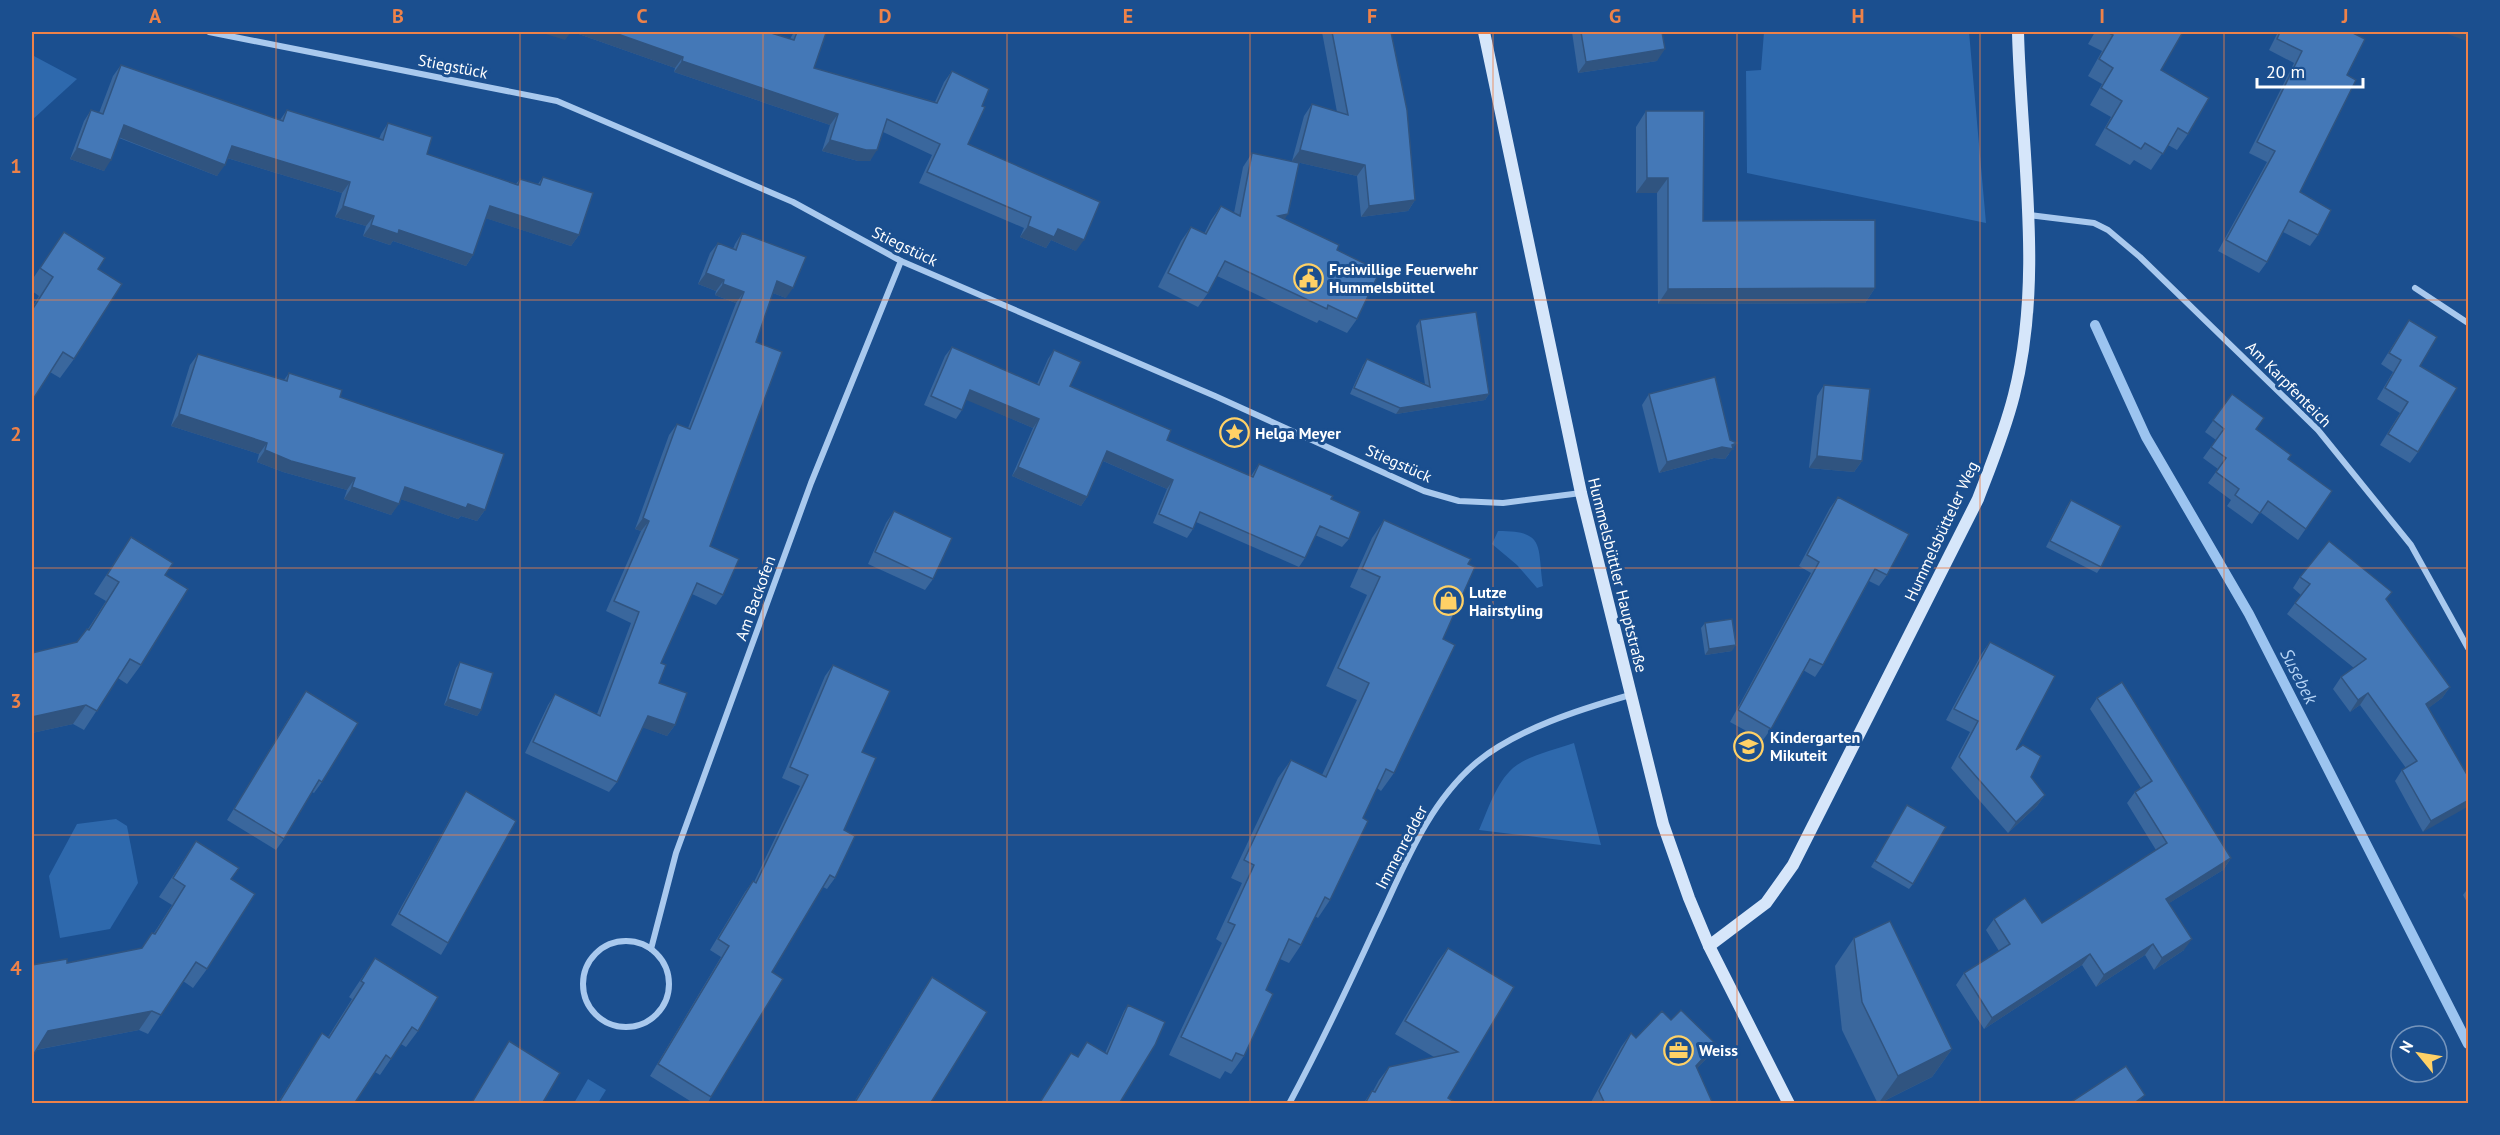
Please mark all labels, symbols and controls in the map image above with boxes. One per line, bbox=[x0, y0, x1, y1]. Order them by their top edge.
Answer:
text: A bbox=[149, 3, 162, 29]
text: B bbox=[392, 3, 404, 29]
text: C bbox=[636, 3, 648, 29]
text: D bbox=[879, 3, 892, 29]
text: E bbox=[1123, 3, 1133, 29]
text: F bbox=[1367, 3, 1377, 29]
text: G bbox=[1609, 3, 1621, 29]
text: H bbox=[1851, 3, 1865, 29]
text: I bbox=[2099, 3, 2105, 29]
text: J bbox=[2341, 3, 2348, 29]
street label: Stiegstück bbox=[417, 49, 490, 83]
scale bar bbox=[2257, 51, 2364, 89]
text: 20 m bbox=[2266, 60, 2305, 83]
text: 1 bbox=[10, 153, 22, 179]
street label: Stiegstück bbox=[869, 222, 941, 271]
place label: Freiwillige Feuerwehr Hummelsbüttel bbox=[1329, 259, 1478, 297]
public building icon: Freiwillige Feuerwehr Hummelsbüttel bbox=[1292, 262, 1324, 294]
street label: Am Karpfenteich bbox=[2242, 337, 2336, 431]
place icon: Helga Meyer bbox=[1218, 417, 1250, 449]
text: 2 bbox=[10, 421, 22, 447]
place label: Helga Meyer bbox=[1255, 423, 1341, 443]
street label: Stiegstück bbox=[1363, 440, 1436, 487]
street label: Hummelsbütteler Weg bbox=[1900, 458, 1982, 604]
street label: Hummelsbüttler Hauptstraße bbox=[1584, 476, 1652, 674]
street label: Am Backofen bbox=[730, 553, 780, 643]
place label: Lutze Hairstyling bbox=[1469, 582, 1543, 620]
shop icon: Lutze Hairstyling bbox=[1432, 585, 1464, 617]
water label: Susebek bbox=[2275, 644, 2323, 709]
text: 3 bbox=[10, 688, 22, 714]
place label: Kindergarten Mikuteit bbox=[1770, 727, 1860, 765]
school or university icon: Kindergarten Mikuteit bbox=[1733, 730, 1765, 762]
street label: Immenredder bbox=[1371, 801, 1432, 892]
text: 4 bbox=[10, 955, 22, 981]
north arrow bbox=[2389, 1024, 2449, 1084]
office icon: Weiss bbox=[1662, 1034, 1694, 1066]
text: N bbox=[2395, 1037, 2417, 1056]
place label: Weiss bbox=[1699, 1040, 1738, 1060]

